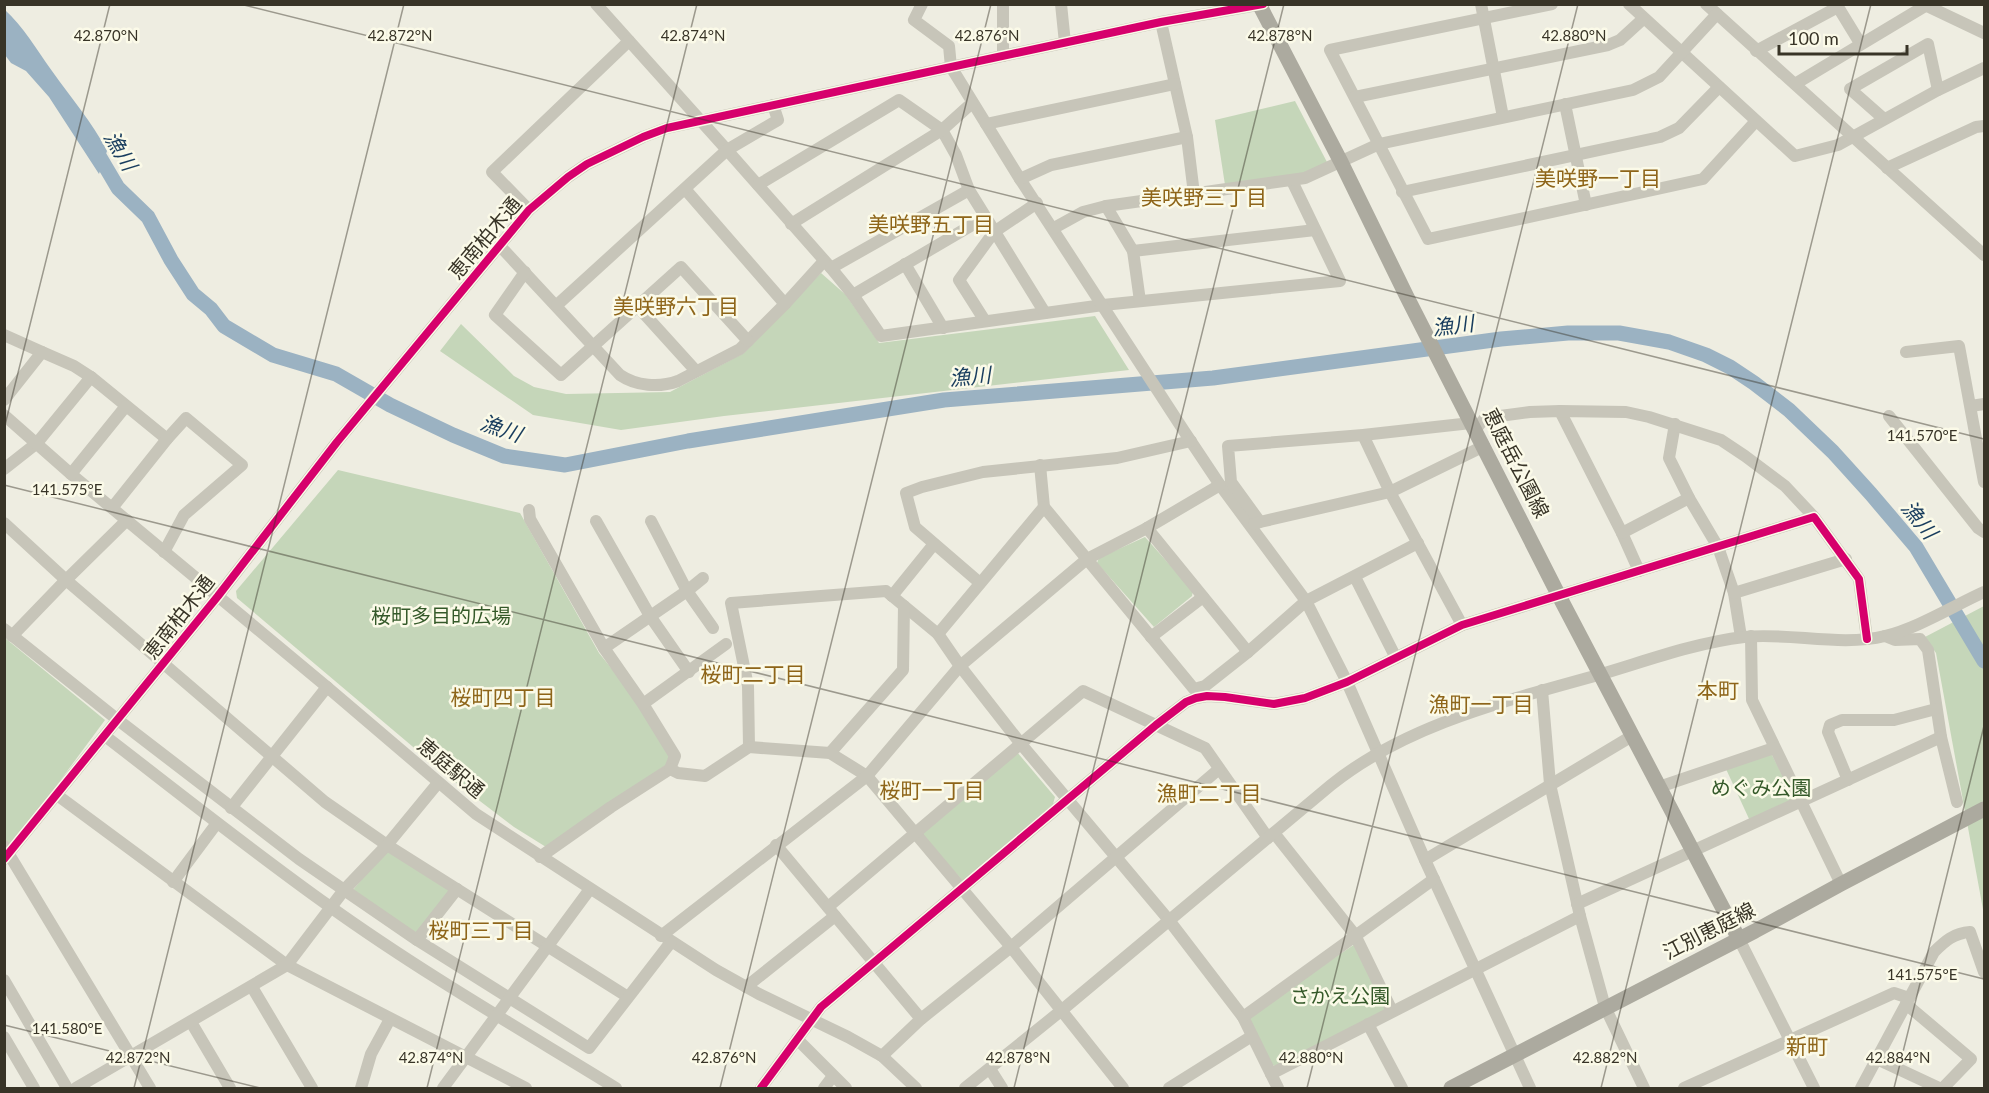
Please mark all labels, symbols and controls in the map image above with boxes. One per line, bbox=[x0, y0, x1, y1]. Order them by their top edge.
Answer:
scale bar bbox=[1779, 18, 1906, 56]
text: 42.870°N bbox=[74, 26, 138, 44]
text: 42.872°N bbox=[368, 26, 432, 44]
text: 42.874°N bbox=[661, 26, 725, 44]
text: 42.876°N bbox=[955, 26, 1019, 44]
text: 42.878°N bbox=[1248, 26, 1312, 44]
text: 42.880°N bbox=[1542, 26, 1606, 44]
text: 100 m bbox=[1788, 27, 1839, 49]
water label: 漁川 bbox=[100, 126, 144, 176]
district label: 美咲野一丁目 bbox=[1535, 165, 1661, 190]
district label: 美咲野三丁目 bbox=[1141, 184, 1267, 209]
street label: 恵南柏木通 bbox=[443, 191, 526, 283]
district label: 美咲野五丁目 bbox=[868, 211, 994, 236]
district label: 美咲野六丁目 bbox=[613, 293, 739, 318]
water label: 漁川 bbox=[1430, 309, 1477, 339]
water label: 漁川 bbox=[948, 361, 994, 390]
street label: 恵庭岳公園線 bbox=[1479, 404, 1555, 521]
water label: 漁川 bbox=[478, 409, 527, 447]
text: 141.570°E bbox=[1887, 426, 1957, 444]
text: 141.575°E bbox=[32, 480, 102, 498]
water label: 漁川 bbox=[1897, 495, 1944, 545]
street label: 恵南柏木通 bbox=[138, 570, 218, 663]
park label: 桜町多目的広場 bbox=[371, 603, 511, 627]
district label: 桜町二丁目 bbox=[701, 661, 806, 686]
district label: 本町 bbox=[1697, 677, 1739, 702]
district label: 桜町四丁目 bbox=[451, 684, 556, 709]
district label: 漁町一丁目 bbox=[1429, 691, 1534, 716]
street label: 恵庭駅通 bbox=[413, 732, 490, 802]
park label: めぐみ公園 bbox=[1711, 775, 1811, 799]
district label: 桜町一丁目 bbox=[880, 777, 985, 802]
district label: 漁町二丁目 bbox=[1157, 780, 1262, 805]
street label: 江別恵庭線 bbox=[1659, 897, 1759, 964]
district label: 桜町三丁目 bbox=[429, 917, 534, 942]
text: 141.575°E bbox=[1887, 965, 1957, 983]
park label: さかえ公園 bbox=[1290, 983, 1390, 1007]
text: 141.580°E bbox=[32, 1019, 102, 1037]
district label: 新町 bbox=[1786, 1033, 1828, 1058]
text: 42.872°N bbox=[106, 1048, 170, 1066]
text: 42.874°N bbox=[399, 1048, 463, 1066]
text: 42.876°N bbox=[692, 1048, 756, 1066]
text: 42.878°N bbox=[986, 1048, 1050, 1066]
text: 42.880°N bbox=[1279, 1048, 1343, 1066]
text: 42.882°N bbox=[1573, 1048, 1637, 1066]
text: 42.884°N bbox=[1866, 1048, 1930, 1066]

